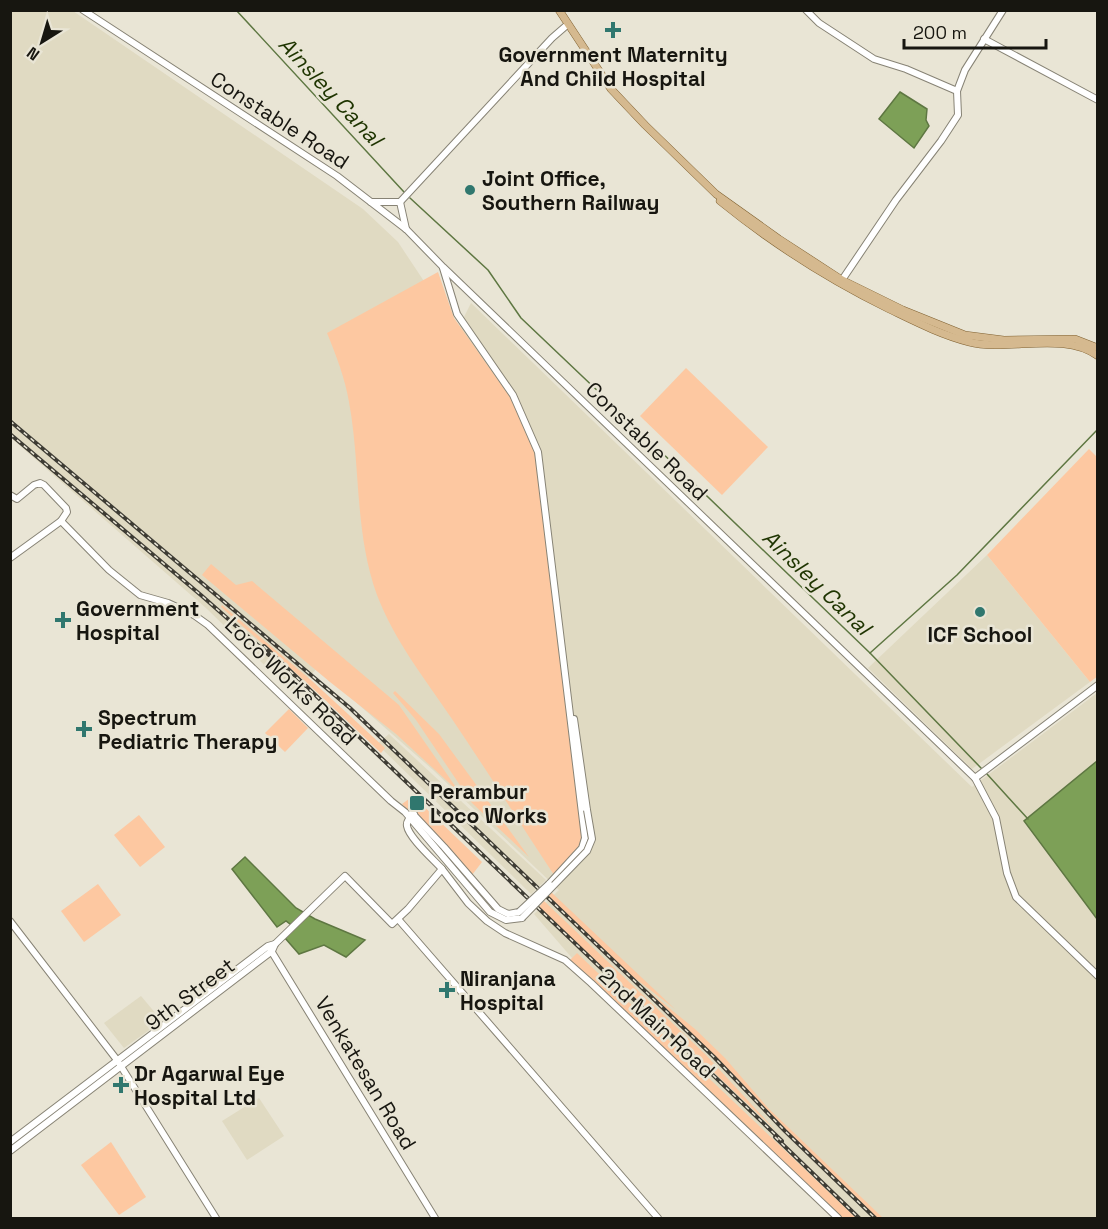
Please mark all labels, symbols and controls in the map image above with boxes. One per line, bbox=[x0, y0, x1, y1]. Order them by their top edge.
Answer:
north arrow bbox=[12, 12, 72, 72]
scale bar bbox=[904, 12, 1046, 50]
marker: Government Maternity And Child Hospital bbox=[604, 21, 622, 39]
text: 200 m bbox=[913, 21, 967, 44]
water label: Ainsley Canal bbox=[273, 30, 391, 154]
place label: Government Maternity And Child Hospital bbox=[498, 41, 728, 92]
text: N bbox=[23, 42, 44, 65]
street label: Constable Road bbox=[206, 65, 354, 175]
place label: Joint Office, Southern Railway bbox=[482, 165, 660, 216]
marker: Joint Office, Southern Railway bbox=[463, 183, 477, 197]
street label: Constable Road bbox=[580, 376, 714, 506]
water label: Ainsley Canal bbox=[757, 523, 879, 643]
place label: Government Hospital bbox=[76, 595, 199, 646]
marker: ICF School bbox=[973, 605, 987, 619]
marker: Government Hospital bbox=[54, 611, 72, 629]
street label: Loco Works Road bbox=[219, 611, 363, 751]
place label: ICF School bbox=[928, 621, 1032, 648]
place label: Spectrum Pediatric Therapy bbox=[98, 704, 277, 755]
marker: Spectrum Pediatric Therapy bbox=[75, 720, 93, 738]
place label: Perambur Loco Works bbox=[430, 778, 547, 829]
marker: Perambur Loco Works bbox=[408, 794, 426, 812]
street label: 9th Street bbox=[140, 952, 240, 1036]
street label: 2nd Main Road bbox=[593, 962, 721, 1084]
place label: Niranjana Hospital bbox=[460, 965, 556, 1016]
marker: Niranjana Hospital bbox=[438, 981, 456, 999]
street label: Venkatesan Road bbox=[309, 991, 423, 1155]
place label: Dr Agarwal Eye Hospital Ltd bbox=[134, 1060, 285, 1111]
marker: Dr Agarwal Eye Hospital Ltd bbox=[112, 1076, 130, 1094]

